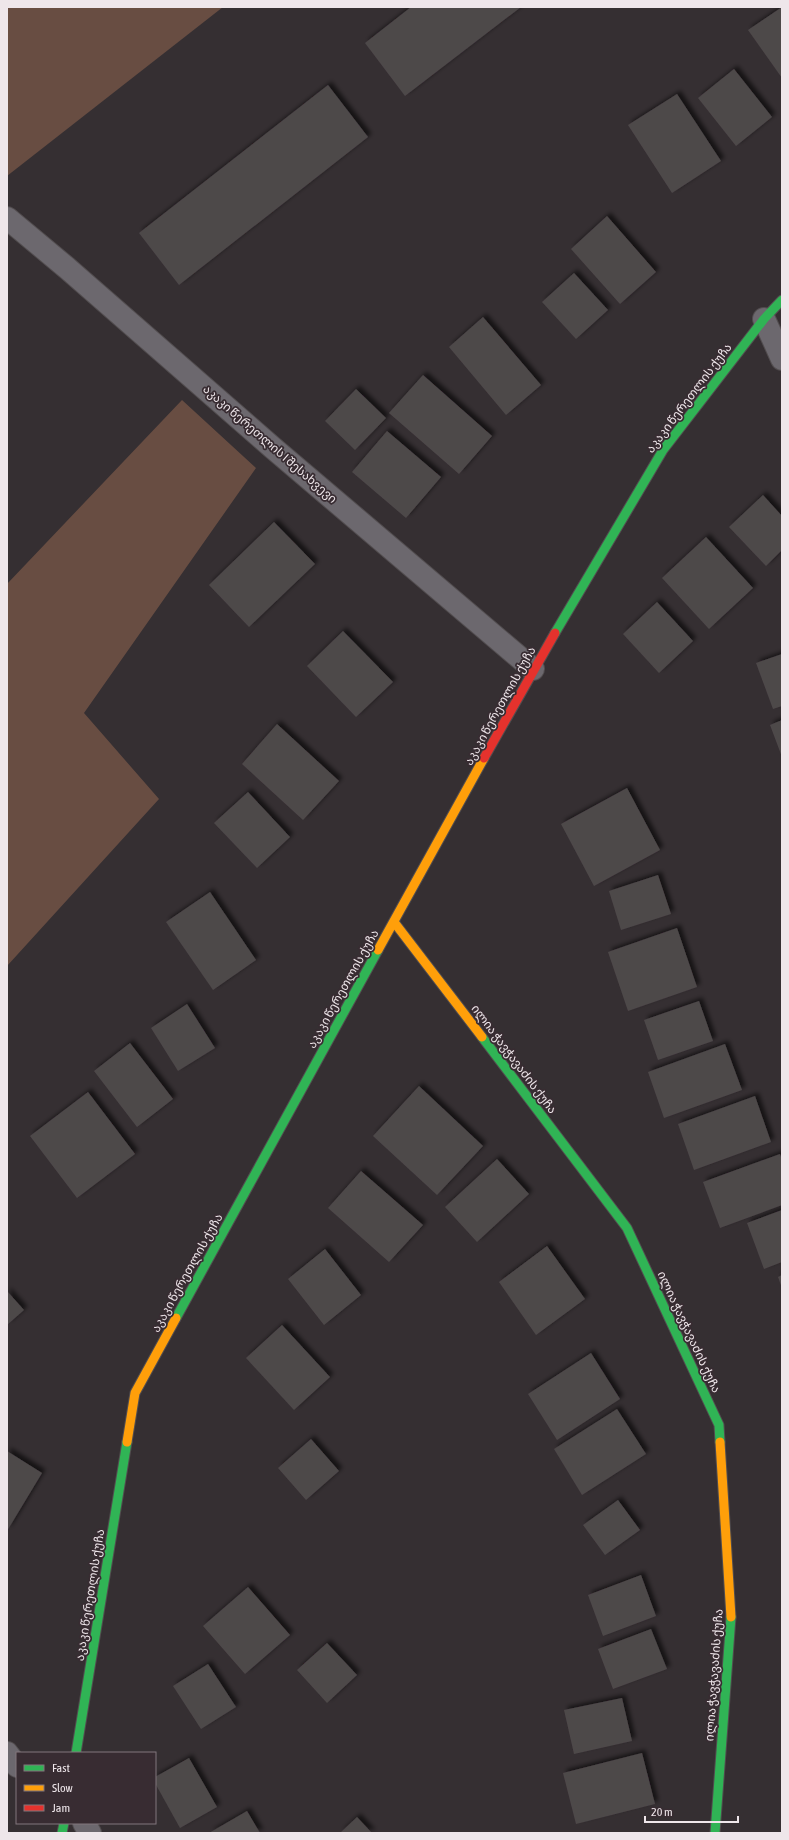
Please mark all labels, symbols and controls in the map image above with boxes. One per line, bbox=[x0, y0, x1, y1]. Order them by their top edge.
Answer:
street label: აკაკი წერეთლის ქუჩა bbox=[643, 341, 736, 456]
street label: აკაკი წერეთლის I შესახვევი bbox=[200, 382, 340, 507]
street label: აკაკი წერეთლის ქუჩა bbox=[462, 644, 539, 768]
street label: აკაკი წერეთლის ქუჩა bbox=[305, 927, 382, 1051]
street label: ილია ჭავჭავაძის ქუჩა bbox=[468, 1002, 560, 1117]
street label: აკაკი წერეთლის ქუჩა bbox=[149, 1211, 226, 1335]
street label: ილია ჭავჭავაძის ქუჩა bbox=[654, 1269, 723, 1396]
street label: აკაკი წერეთლის ქუჩა bbox=[73, 1528, 108, 1662]
street label: ილია ჭავჭავაძის ქუჩა bbox=[702, 1608, 727, 1742]
legend bbox=[16, 1752, 156, 1824]
text: Fast bbox=[52, 1761, 70, 1775]
text: Slow bbox=[52, 1781, 73, 1795]
scale bar bbox=[645, 1798, 738, 1824]
text: Jam bbox=[52, 1801, 70, 1815]
text: 20 m bbox=[651, 1805, 673, 1819]

